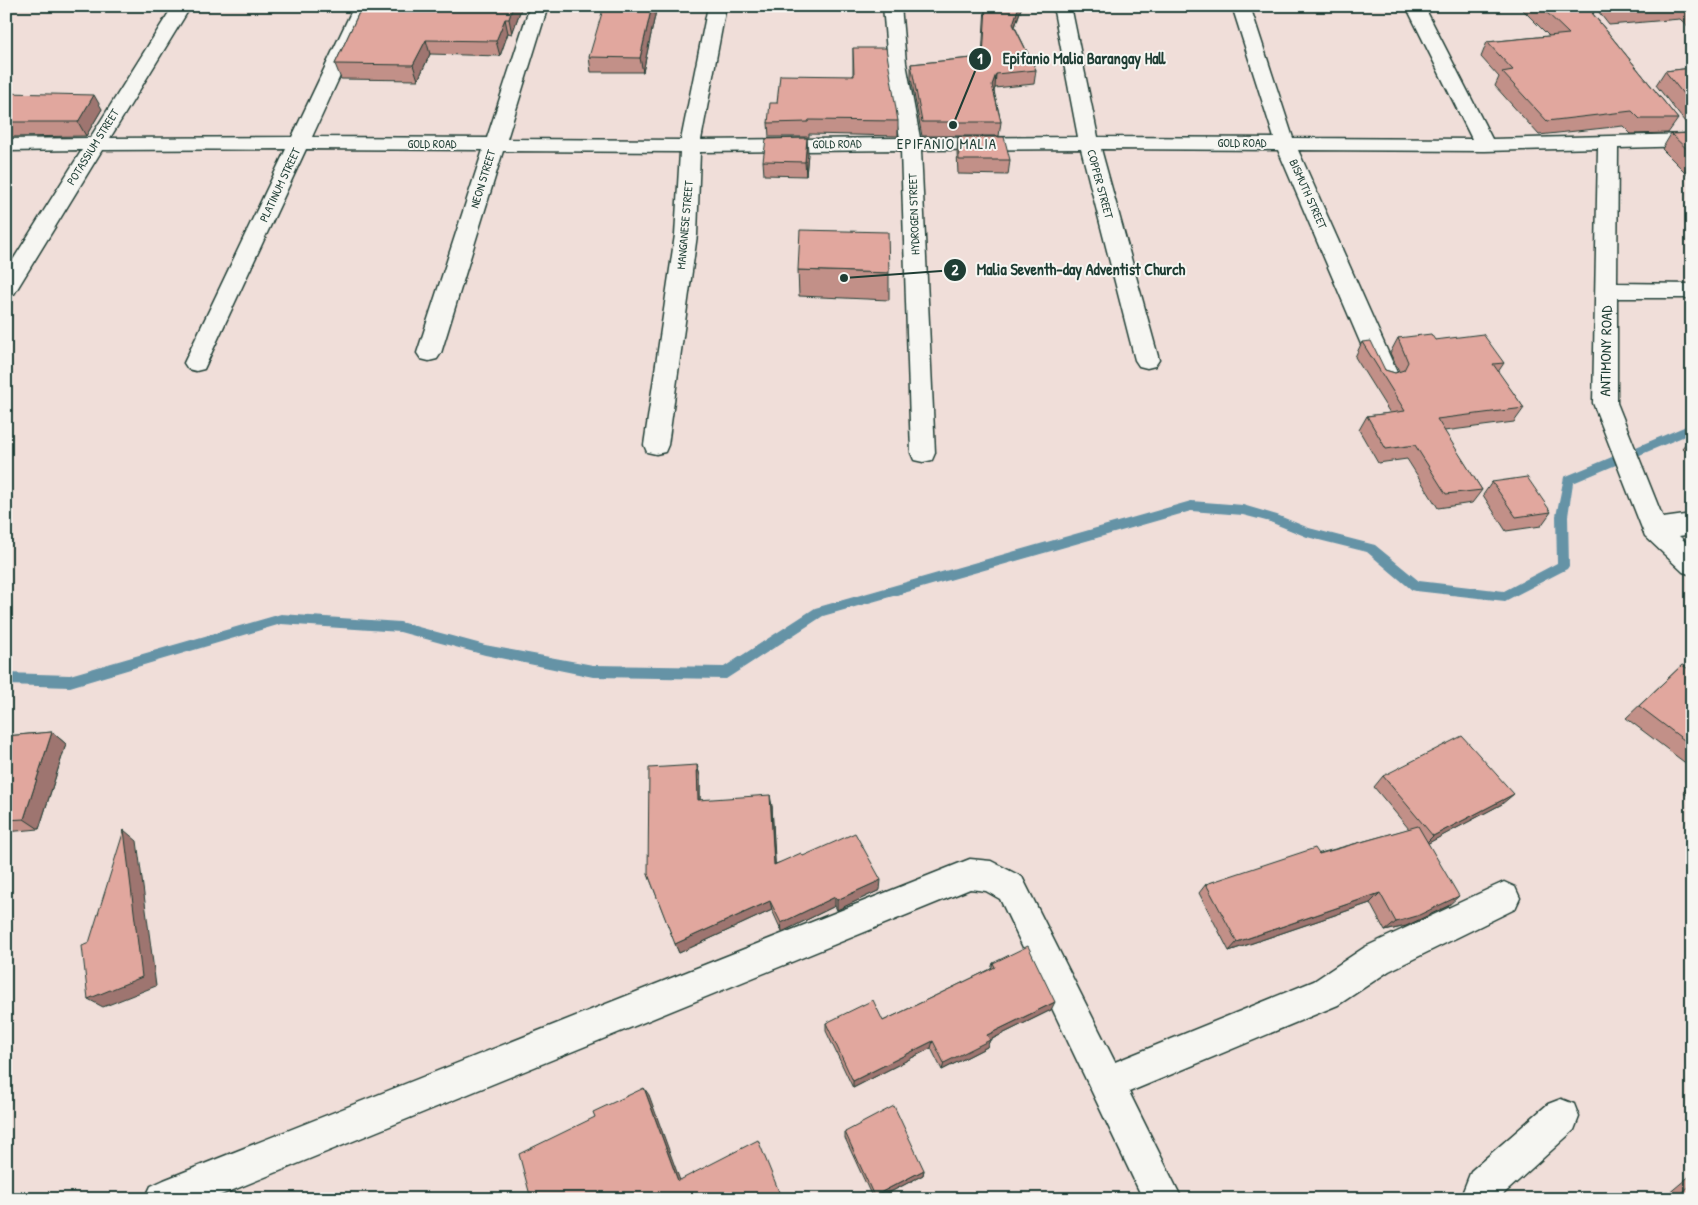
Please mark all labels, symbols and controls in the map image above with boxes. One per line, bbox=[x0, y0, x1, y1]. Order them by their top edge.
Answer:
callout: Epifanio Malia Barangay Hall bbox=[967, 43, 1175, 74]
text: Epifanio Malia Barangay Hall bbox=[1003, 47, 1166, 70]
text: 1 bbox=[977, 48, 983, 69]
street label: POTASSIUM STREET bbox=[62, 105, 123, 188]
district label: EPIFANIO MALIA bbox=[897, 133, 997, 154]
street label: GOLD ROAD bbox=[1217, 134, 1267, 151]
street label: GOLD ROAD bbox=[407, 135, 457, 152]
street label: GOLD ROAD bbox=[812, 135, 862, 152]
street label: PLATINUM STREET bbox=[255, 145, 304, 225]
street label: NEON STREET bbox=[466, 147, 500, 210]
street label: COPPER STREET bbox=[1083, 147, 1118, 221]
street label: BISMUTH STREET bbox=[1285, 156, 1332, 232]
street label: HYDROGEN STREET bbox=[904, 172, 923, 255]
street label: MANGANESE STREET bbox=[672, 179, 697, 270]
callout: Malia Seventh-day Adventist Church bbox=[942, 254, 1196, 285]
text: Malia Seventh-day Adventist Church bbox=[977, 258, 1185, 281]
text: 2 bbox=[951, 259, 959, 280]
street label: ANTIMONY ROAD bbox=[1594, 305, 1617, 397]

